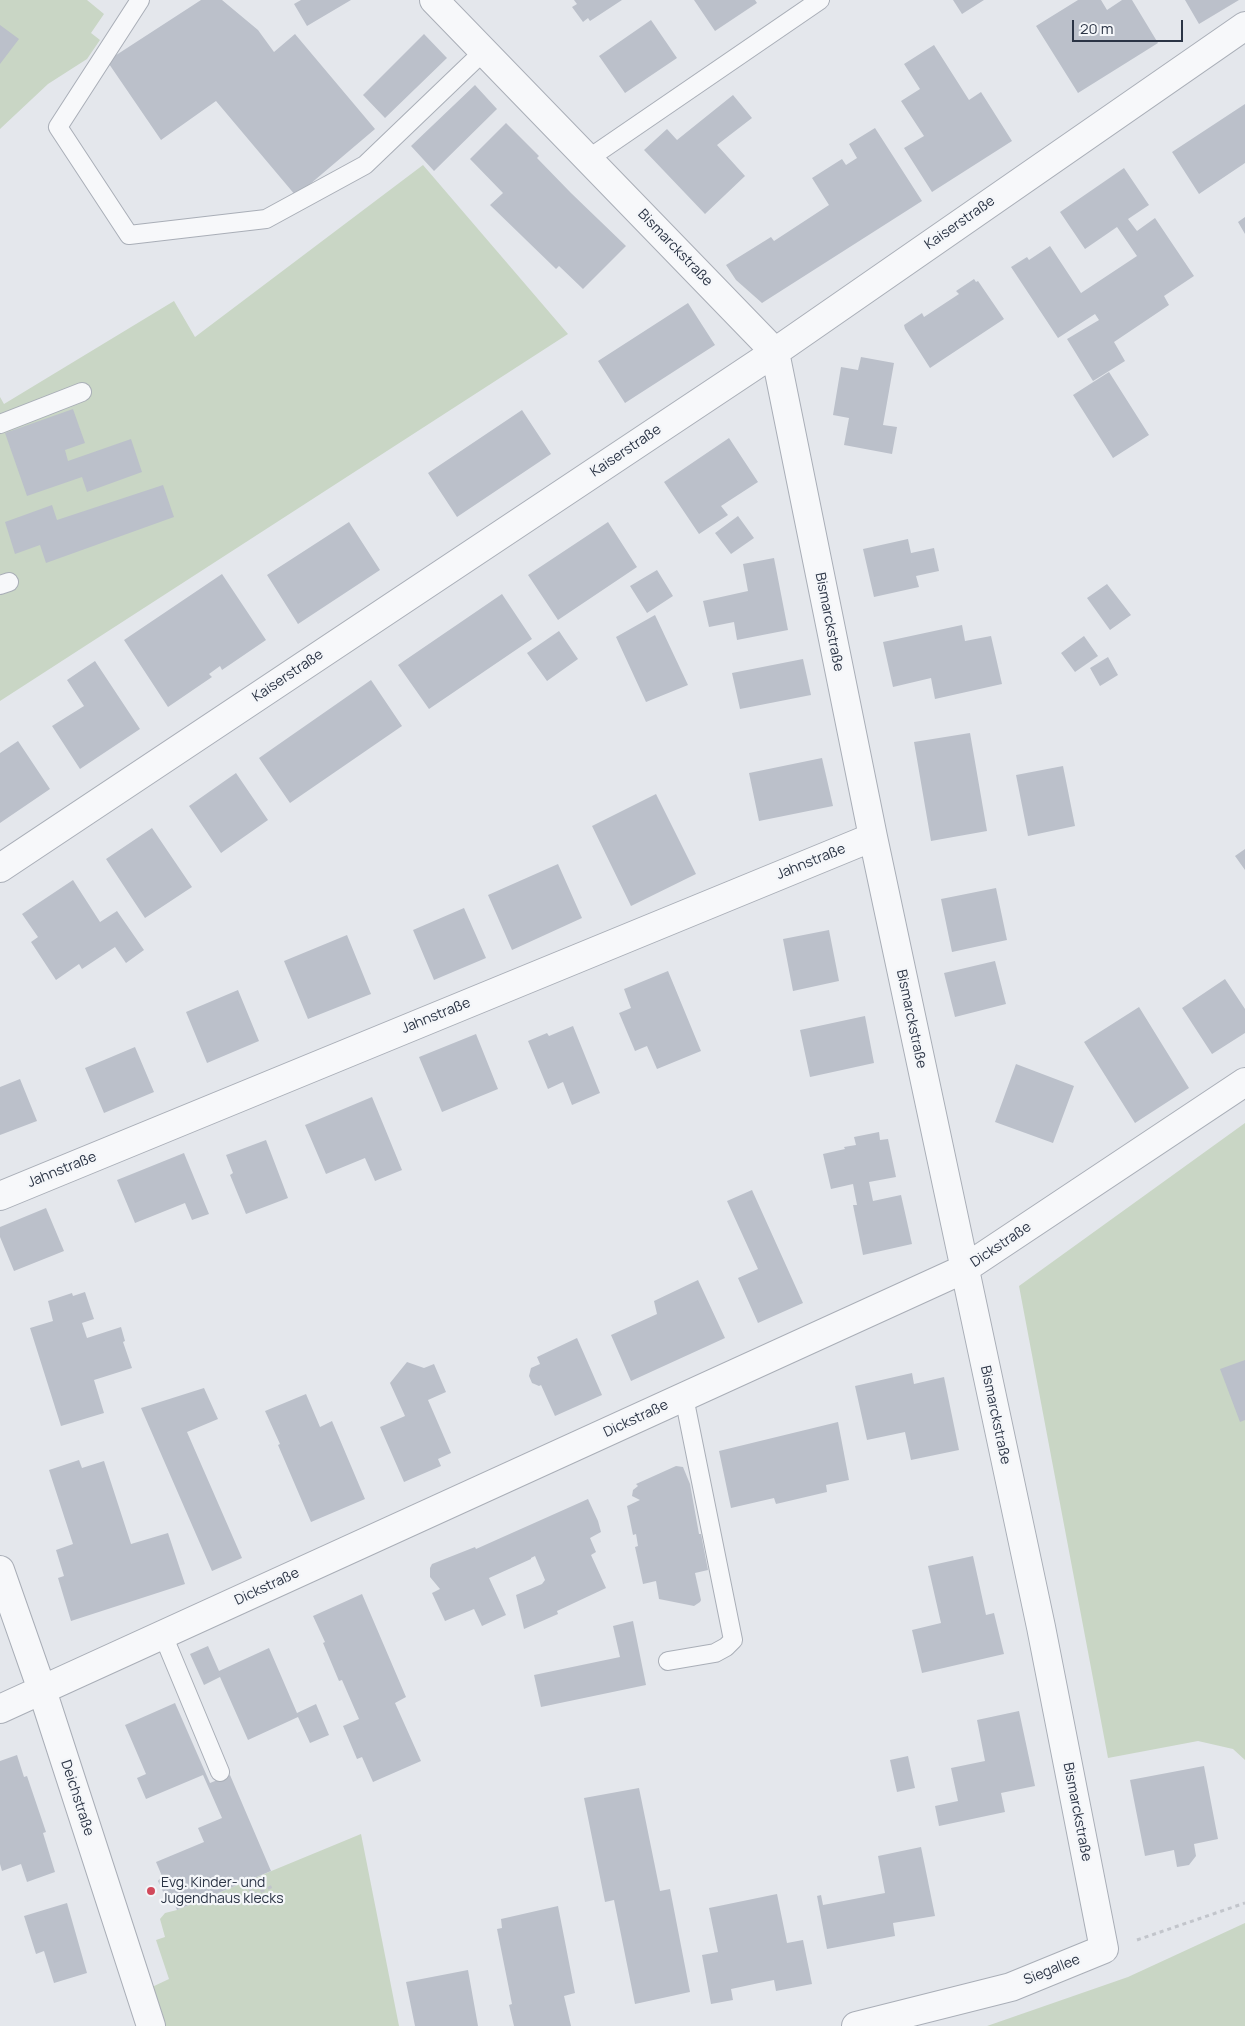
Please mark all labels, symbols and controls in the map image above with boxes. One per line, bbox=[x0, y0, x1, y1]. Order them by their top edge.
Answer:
scale bar bbox=[1075, 10, 1186, 42]
text: 20 m bbox=[1080, 18, 1113, 39]
street label: Kaiserstraße bbox=[922, 193, 998, 253]
street label: Bismarckstraße bbox=[634, 206, 716, 290]
street label: Kaiserstraße bbox=[587, 421, 665, 481]
street label: Bismarckstraße bbox=[811, 571, 847, 673]
street label: Kaiserstraße bbox=[249, 646, 327, 706]
street label: Jahnstraße bbox=[774, 841, 848, 883]
street label: Bismarckstraße bbox=[892, 968, 930, 1070]
street label: Jahnstraße bbox=[399, 995, 473, 1037]
street label: Jahnstraße bbox=[25, 1149, 99, 1191]
street label: Dickstraße bbox=[968, 1219, 1034, 1271]
street label: Bismarckstraße bbox=[976, 1364, 1014, 1466]
street label: Dickstraße bbox=[601, 1397, 671, 1441]
street label: Dickstraße bbox=[232, 1565, 302, 1609]
street label: Deichstraße bbox=[57, 1758, 97, 1838]
street label: Bismarckstraße bbox=[1059, 1761, 1095, 1863]
place label: Evg. Kinder- und Jugendhaus klecks bbox=[161, 1875, 283, 1908]
marker: Evg. Kinder- und Jugendhaus klecks bbox=[145, 1885, 157, 1897]
street label: Siegallee bbox=[1021, 1951, 1083, 1989]

